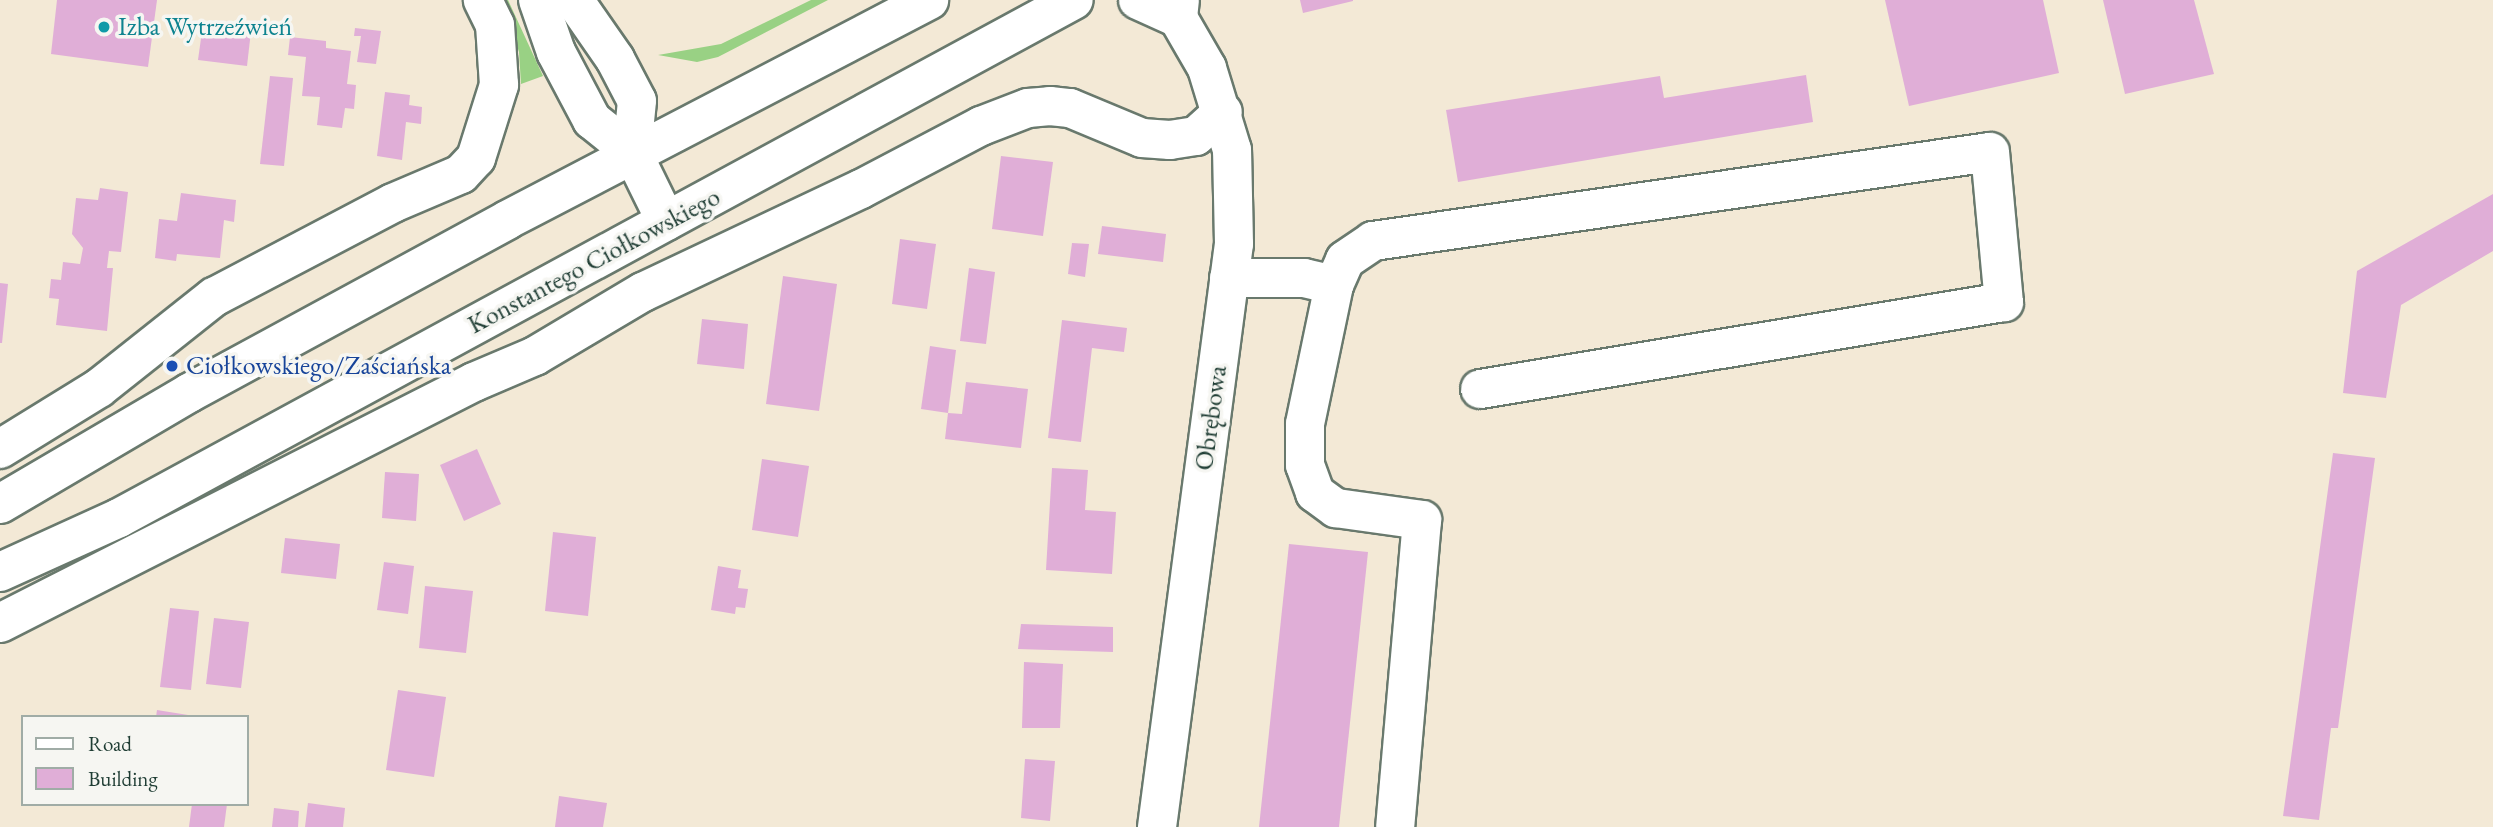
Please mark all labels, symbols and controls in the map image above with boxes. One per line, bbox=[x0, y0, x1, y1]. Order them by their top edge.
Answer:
place label: Izba Wytrzeźwień bbox=[118, 11, 292, 43]
marker: Izba Wytrzeźwień bbox=[96, 19, 112, 35]
street label: Konstantego Ciołkowskiego bbox=[463, 181, 725, 341]
place label: Ciołkowskiego/Zaściańska bbox=[186, 350, 451, 382]
marker: Ciołkowskiego/Zaściańska bbox=[164, 358, 180, 374]
street label: Obrębowa bbox=[1188, 364, 1234, 472]
legend bbox=[21, 715, 248, 806]
text: Road bbox=[88, 730, 132, 757]
text: Building bbox=[88, 765, 158, 792]

